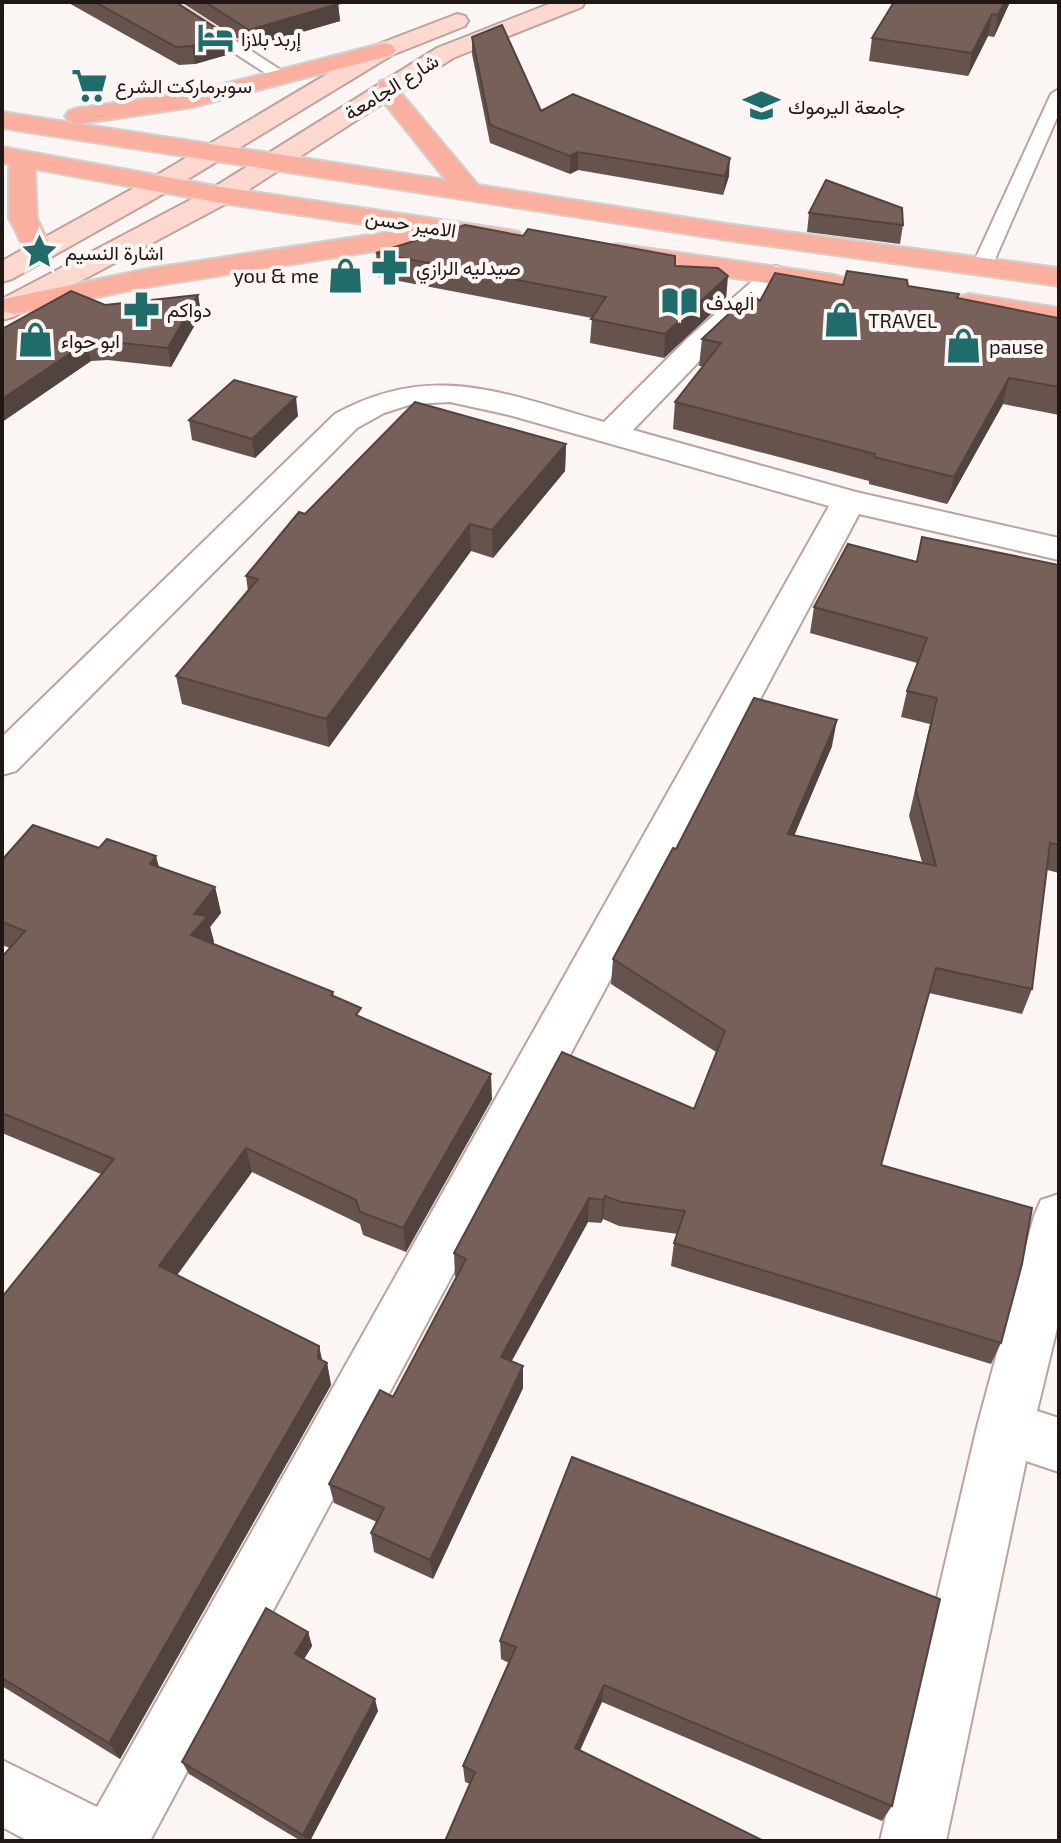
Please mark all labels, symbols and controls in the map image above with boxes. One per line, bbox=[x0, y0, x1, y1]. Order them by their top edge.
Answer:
hotel icon: إربد بلازا bbox=[196, 19, 234, 57]
place label: إربد بلازا bbox=[241, 26, 301, 52]
street label: شارع الجامعة bbox=[340, 48, 444, 127]
supermarket icon: سوبرماركت الشرع bbox=[70, 66, 108, 104]
place label: سوبرماركت الشرع bbox=[115, 73, 252, 100]
school or university icon: جامعة اليرموك bbox=[743, 87, 781, 125]
place label: جامعة اليرموك bbox=[788, 94, 905, 120]
street label: الامير حسن bbox=[364, 204, 458, 244]
place icon: اشارة النسيم bbox=[20, 233, 58, 271]
place label: اشارة النسيم bbox=[65, 240, 164, 266]
pharmacy icon: صيدليه الرازي bbox=[371, 248, 409, 286]
place label: صيدليه الرازي bbox=[416, 255, 521, 285]
shop icon: you & me bbox=[326, 256, 364, 294]
place label: you & me bbox=[233, 263, 319, 287]
library icon: الهدف bbox=[661, 283, 699, 321]
pharmacy icon: دواكم bbox=[122, 290, 160, 328]
place label: الهدف bbox=[706, 290, 754, 316]
place label: دواكم bbox=[167, 297, 212, 323]
shop icon: TRAVEL bbox=[823, 301, 861, 339]
place label: TRAVEL bbox=[868, 308, 937, 332]
shop icon: ابو حواء bbox=[16, 321, 54, 359]
shop icon: pause bbox=[944, 327, 982, 365]
place label: ابو حواء bbox=[61, 328, 120, 354]
place label: pause bbox=[989, 334, 1044, 358]

